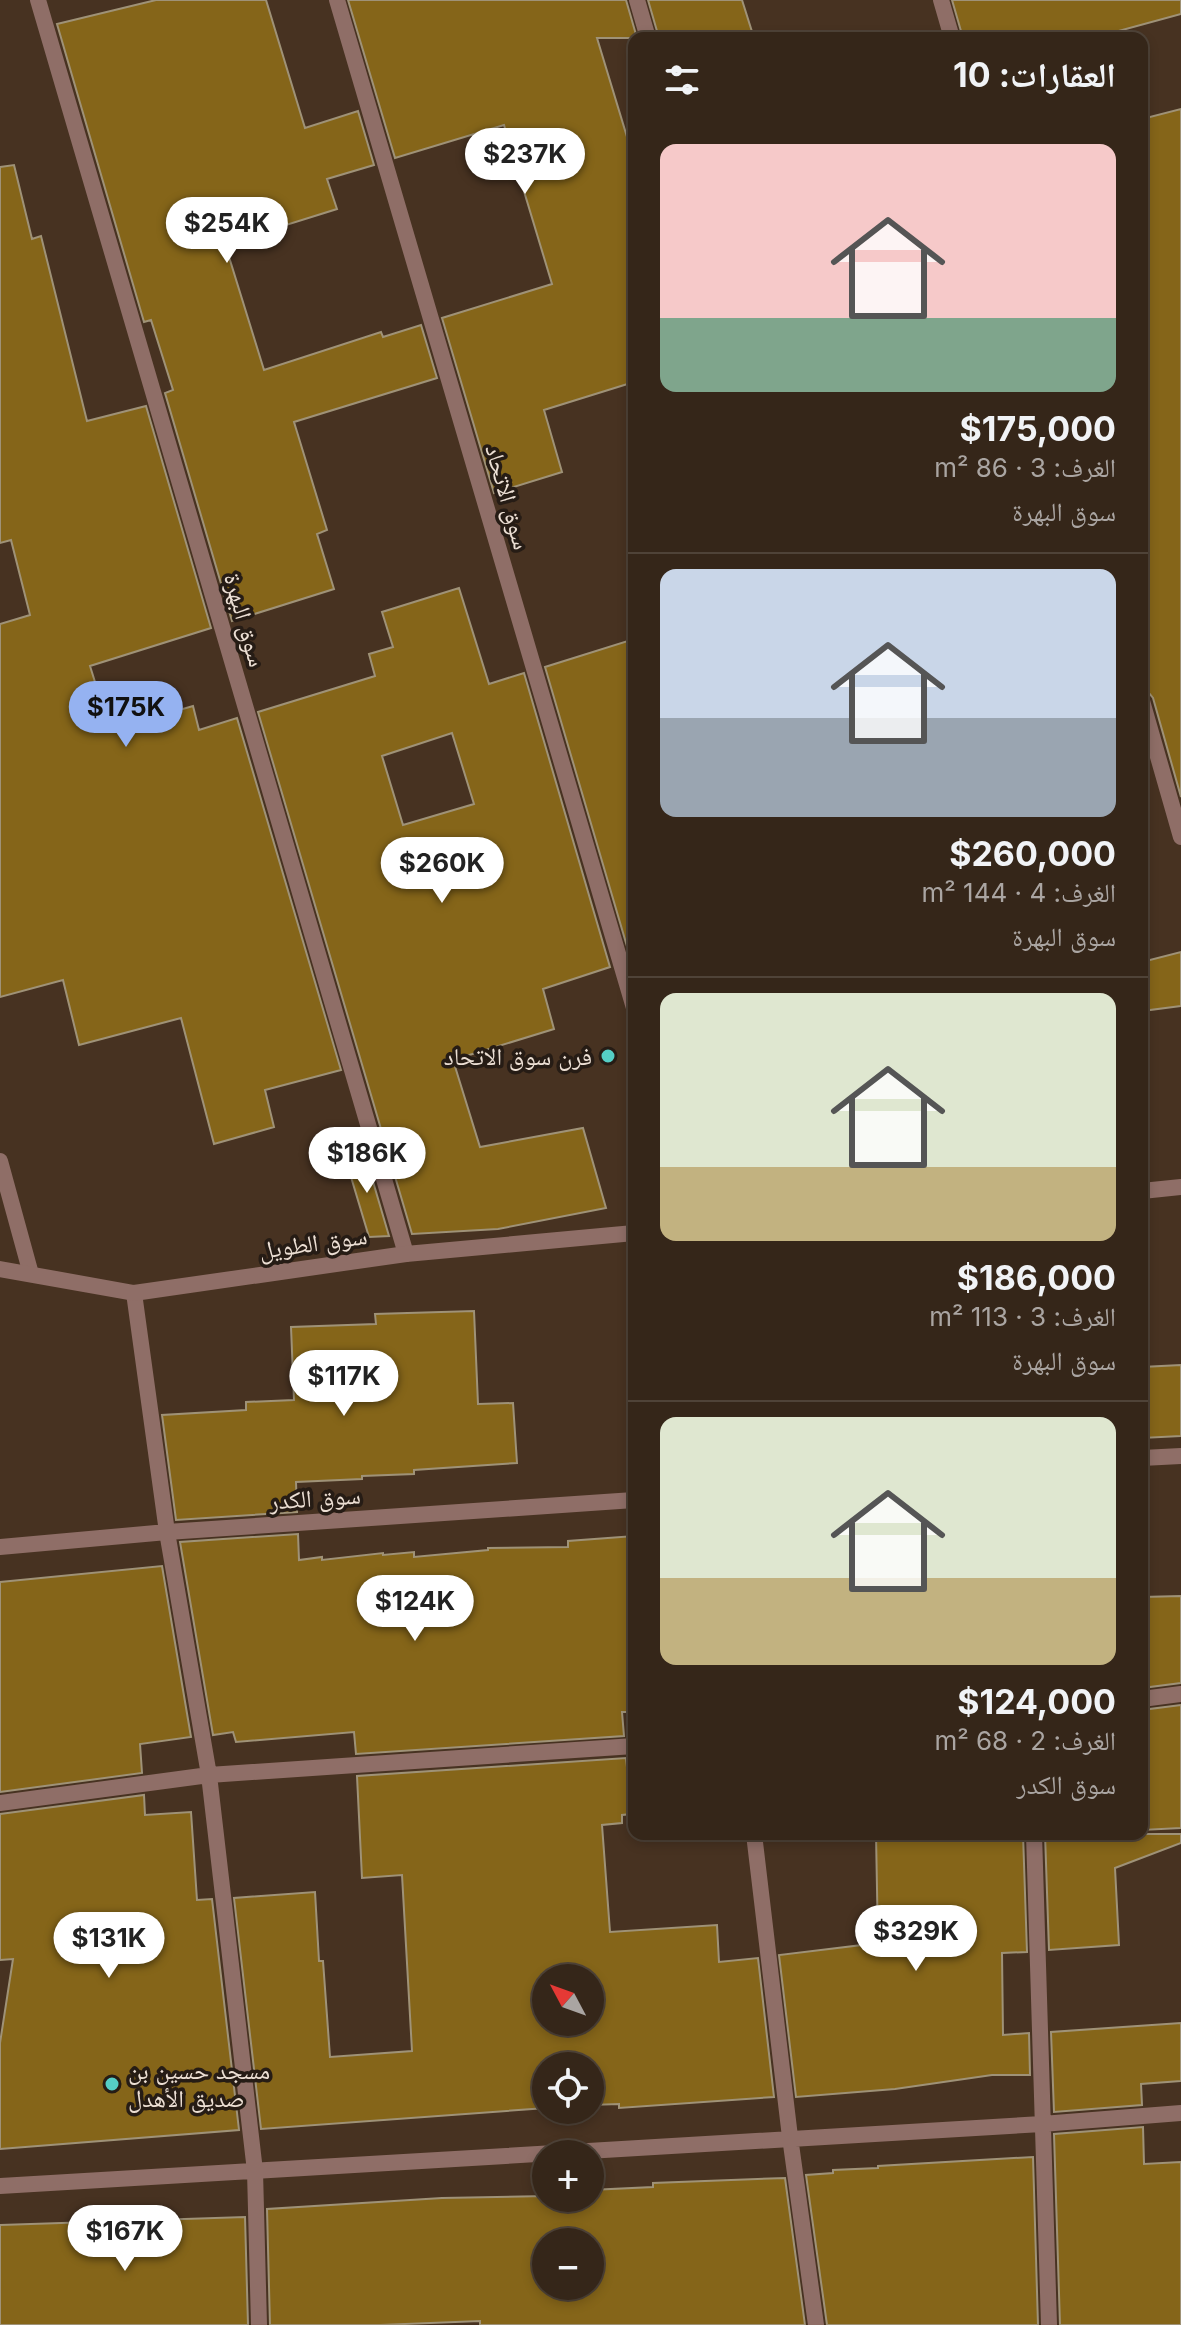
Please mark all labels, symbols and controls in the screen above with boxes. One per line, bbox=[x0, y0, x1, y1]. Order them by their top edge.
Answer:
text: العقارات: 10 bbox=[953, 54, 1116, 95]
icon: filters bbox=[660, 58, 704, 102]
pin: $237K bbox=[469, 128, 581, 196]
text: $237K bbox=[483, 138, 567, 169]
icon: home bbox=[816, 196, 960, 340]
pin: $254K bbox=[171, 197, 283, 265]
text: $254K bbox=[184, 207, 270, 238]
text: $175,000 bbox=[960, 408, 1116, 449]
street label: سوق الاتحاد bbox=[479, 441, 537, 553]
text: الغرف: 3 · 86 m² bbox=[934, 452, 1116, 483]
text: سوق البهرة bbox=[1012, 496, 1116, 527]
street label: سوق البهرة bbox=[218, 570, 272, 670]
icon: home bbox=[816, 621, 960, 765]
pin: $175K bbox=[70, 681, 182, 749]
text: $175K bbox=[87, 691, 165, 722]
text: $260,000 bbox=[949, 833, 1116, 874]
pin: $260K bbox=[386, 837, 498, 905]
text: $260K bbox=[399, 847, 485, 878]
text: الغرف: 4 · 144 m² bbox=[922, 877, 1116, 908]
text: سوق البهرة bbox=[1012, 921, 1116, 952]
place label: فرن سوق الاتحاد bbox=[444, 1042, 592, 1071]
icon: home bbox=[816, 1045, 960, 1189]
marker: فرن سوق الاتحاد bbox=[599, 1047, 617, 1065]
pin: $186K bbox=[311, 1127, 423, 1195]
text: $186K bbox=[327, 1137, 407, 1168]
street label: سوق الطويل bbox=[257, 1221, 369, 1265]
text: $186,000 bbox=[957, 1257, 1116, 1298]
text: الغرف: 3 · 113 m² bbox=[929, 1301, 1116, 1332]
text: سوق البهرة bbox=[1012, 1345, 1116, 1376]
pin: $117K bbox=[288, 1350, 400, 1418]
text: $117K bbox=[307, 1360, 381, 1391]
icon: home bbox=[816, 1469, 960, 1613]
street label: سوق الكدر bbox=[267, 1480, 362, 1516]
pin: $124K bbox=[359, 1575, 471, 1643]
text: $124K bbox=[375, 1585, 455, 1616]
text: $124,000 bbox=[957, 1681, 1116, 1722]
text: الغرف: 2 · 68 m² bbox=[934, 1725, 1116, 1756]
text: سوق الكدر bbox=[1017, 1769, 1116, 1800]
pin: $329K bbox=[860, 1905, 972, 1973]
pin: $131K bbox=[53, 1912, 165, 1980]
text: $329K bbox=[873, 1915, 959, 1946]
text: $131K bbox=[72, 1922, 146, 1953]
north arrow bbox=[532, 1964, 604, 2036]
map controls bbox=[532, 1964, 604, 2300]
button: locate bbox=[532, 2052, 604, 2124]
place label: مسجد حسين بن صديق الأهدل bbox=[128, 2056, 270, 2113]
marker: مسجد حسين بن صديق الأهدل bbox=[103, 2075, 121, 2093]
button: + bbox=[532, 2140, 604, 2212]
pin: $167K bbox=[69, 2205, 181, 2273]
text: $167K bbox=[86, 2215, 164, 2246]
button: − bbox=[532, 2228, 604, 2300]

